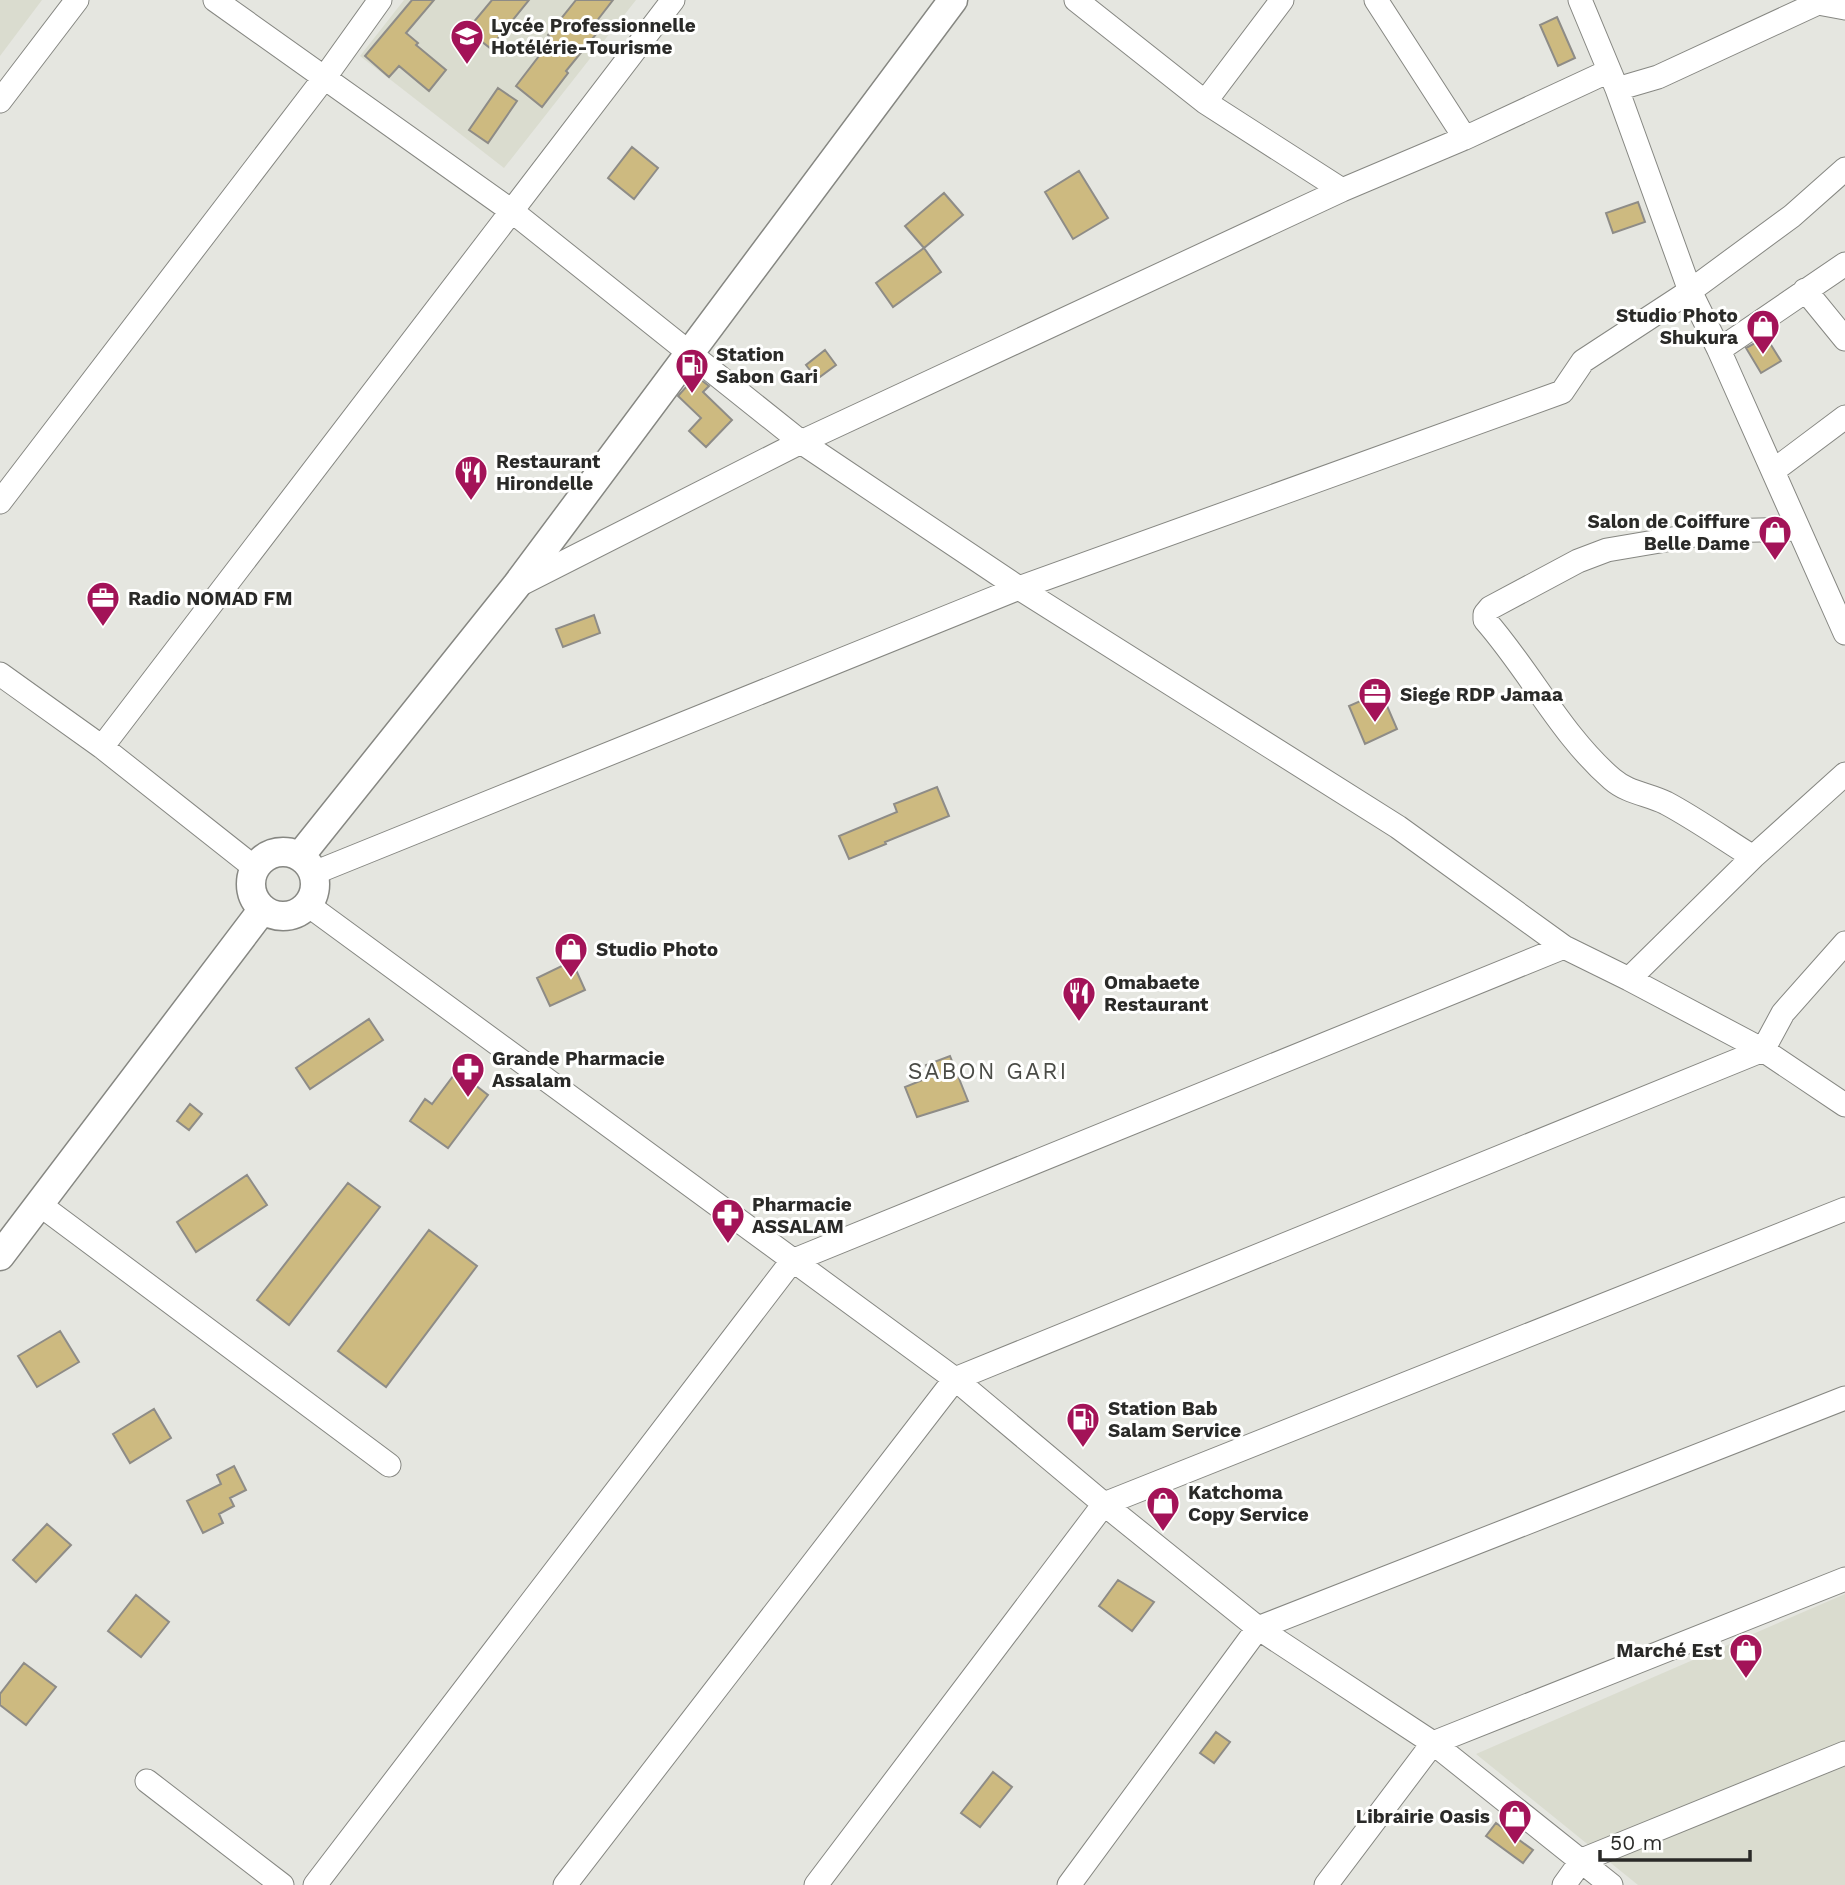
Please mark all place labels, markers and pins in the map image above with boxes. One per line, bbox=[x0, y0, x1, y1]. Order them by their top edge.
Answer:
place label: Lycée Professionnelle Hotélérie-Tourisme bbox=[491, 14, 696, 59]
school or university icon: Lycée Professionnelle Hotélérie-Tourisme bbox=[448, 17, 486, 66]
place label: Studio Photo Shukura bbox=[1616, 304, 1738, 349]
shop icon: Studio Photo Shukura bbox=[1744, 307, 1782, 356]
place label: Station Sabon Gari bbox=[716, 343, 818, 388]
fuel station icon: Station Sabon Gari bbox=[673, 346, 711, 395]
place label: Restaurant Hirondelle bbox=[496, 450, 601, 495]
restaurant icon: Restaurant Hirondelle bbox=[452, 453, 490, 502]
place label: Salon de Coiffure Belle Dame bbox=[1587, 510, 1750, 555]
shop icon: Salon de Coiffure Belle Dame bbox=[1756, 513, 1794, 562]
office icon: Radio NOMAD FM bbox=[84, 579, 122, 628]
place label: Radio NOMAD FM bbox=[128, 587, 293, 610]
office icon: Siege RDP Jamaa bbox=[1356, 675, 1394, 724]
place label: Siege RDP Jamaa bbox=[1400, 683, 1563, 706]
shop icon: Studio Photo bbox=[552, 930, 590, 979]
place label: Studio Photo bbox=[596, 938, 718, 961]
place label: Omabaete Restaurant bbox=[1104, 971, 1209, 1016]
restaurant icon: Omabaete Restaurant bbox=[1060, 974, 1098, 1023]
place label: Grande Pharmacie Assalam bbox=[492, 1047, 665, 1092]
pharmacy icon: Grande Pharmacie Assalam bbox=[449, 1050, 487, 1099]
place label: Pharmacie ASSALAM bbox=[752, 1193, 852, 1238]
pharmacy icon: Pharmacie ASSALAM bbox=[709, 1196, 747, 1245]
place label: Station Bab Salam Service bbox=[1108, 1397, 1241, 1442]
fuel station icon: Station Bab Salam Service bbox=[1064, 1400, 1102, 1449]
place label: Katchoma Copy Service bbox=[1188, 1481, 1309, 1526]
shop icon: Katchoma Copy Service bbox=[1144, 1484, 1182, 1533]
shop icon: Marché Est bbox=[1727, 1631, 1765, 1680]
place label: Marché Est bbox=[1616, 1639, 1723, 1662]
shop icon: Librairie Oasis bbox=[1496, 1797, 1534, 1846]
place label: Librairie Oasis bbox=[1356, 1805, 1490, 1828]

